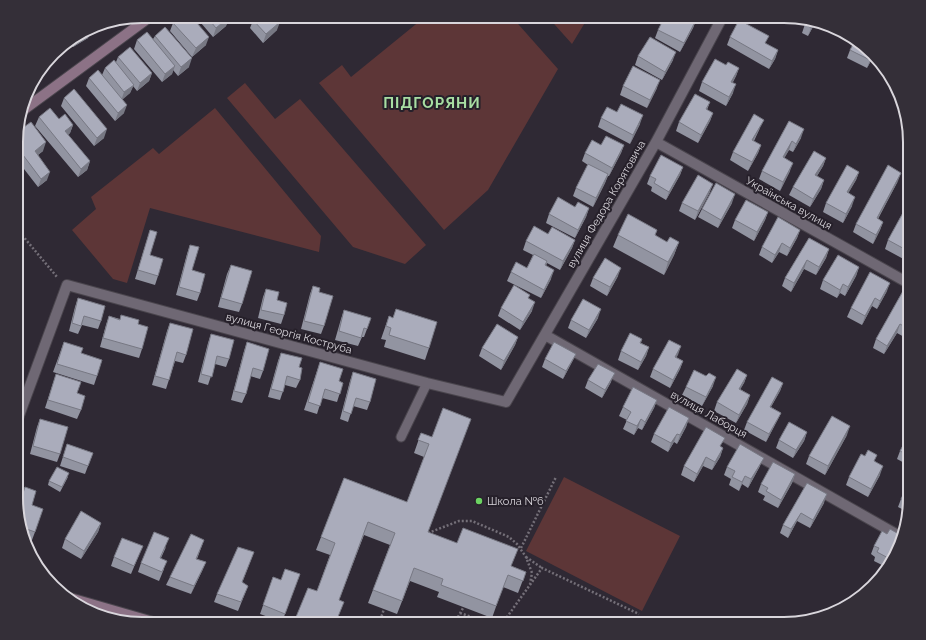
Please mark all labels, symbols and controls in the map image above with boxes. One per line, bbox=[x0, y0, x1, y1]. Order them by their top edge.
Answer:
district label: ПІДГОРЯНИ bbox=[383, 94, 481, 112]
street label: вулиця Федора Корятовича bbox=[565, 138, 648, 270]
street label: Українська вулиця bbox=[743, 174, 834, 233]
street label: вулиця Георгія Коструба bbox=[224, 310, 353, 357]
street label: вулиця Лаборця bbox=[668, 388, 749, 441]
place label: Школа №6 bbox=[487, 495, 544, 508]
marker: Школа №6 bbox=[474, 496, 484, 506]

